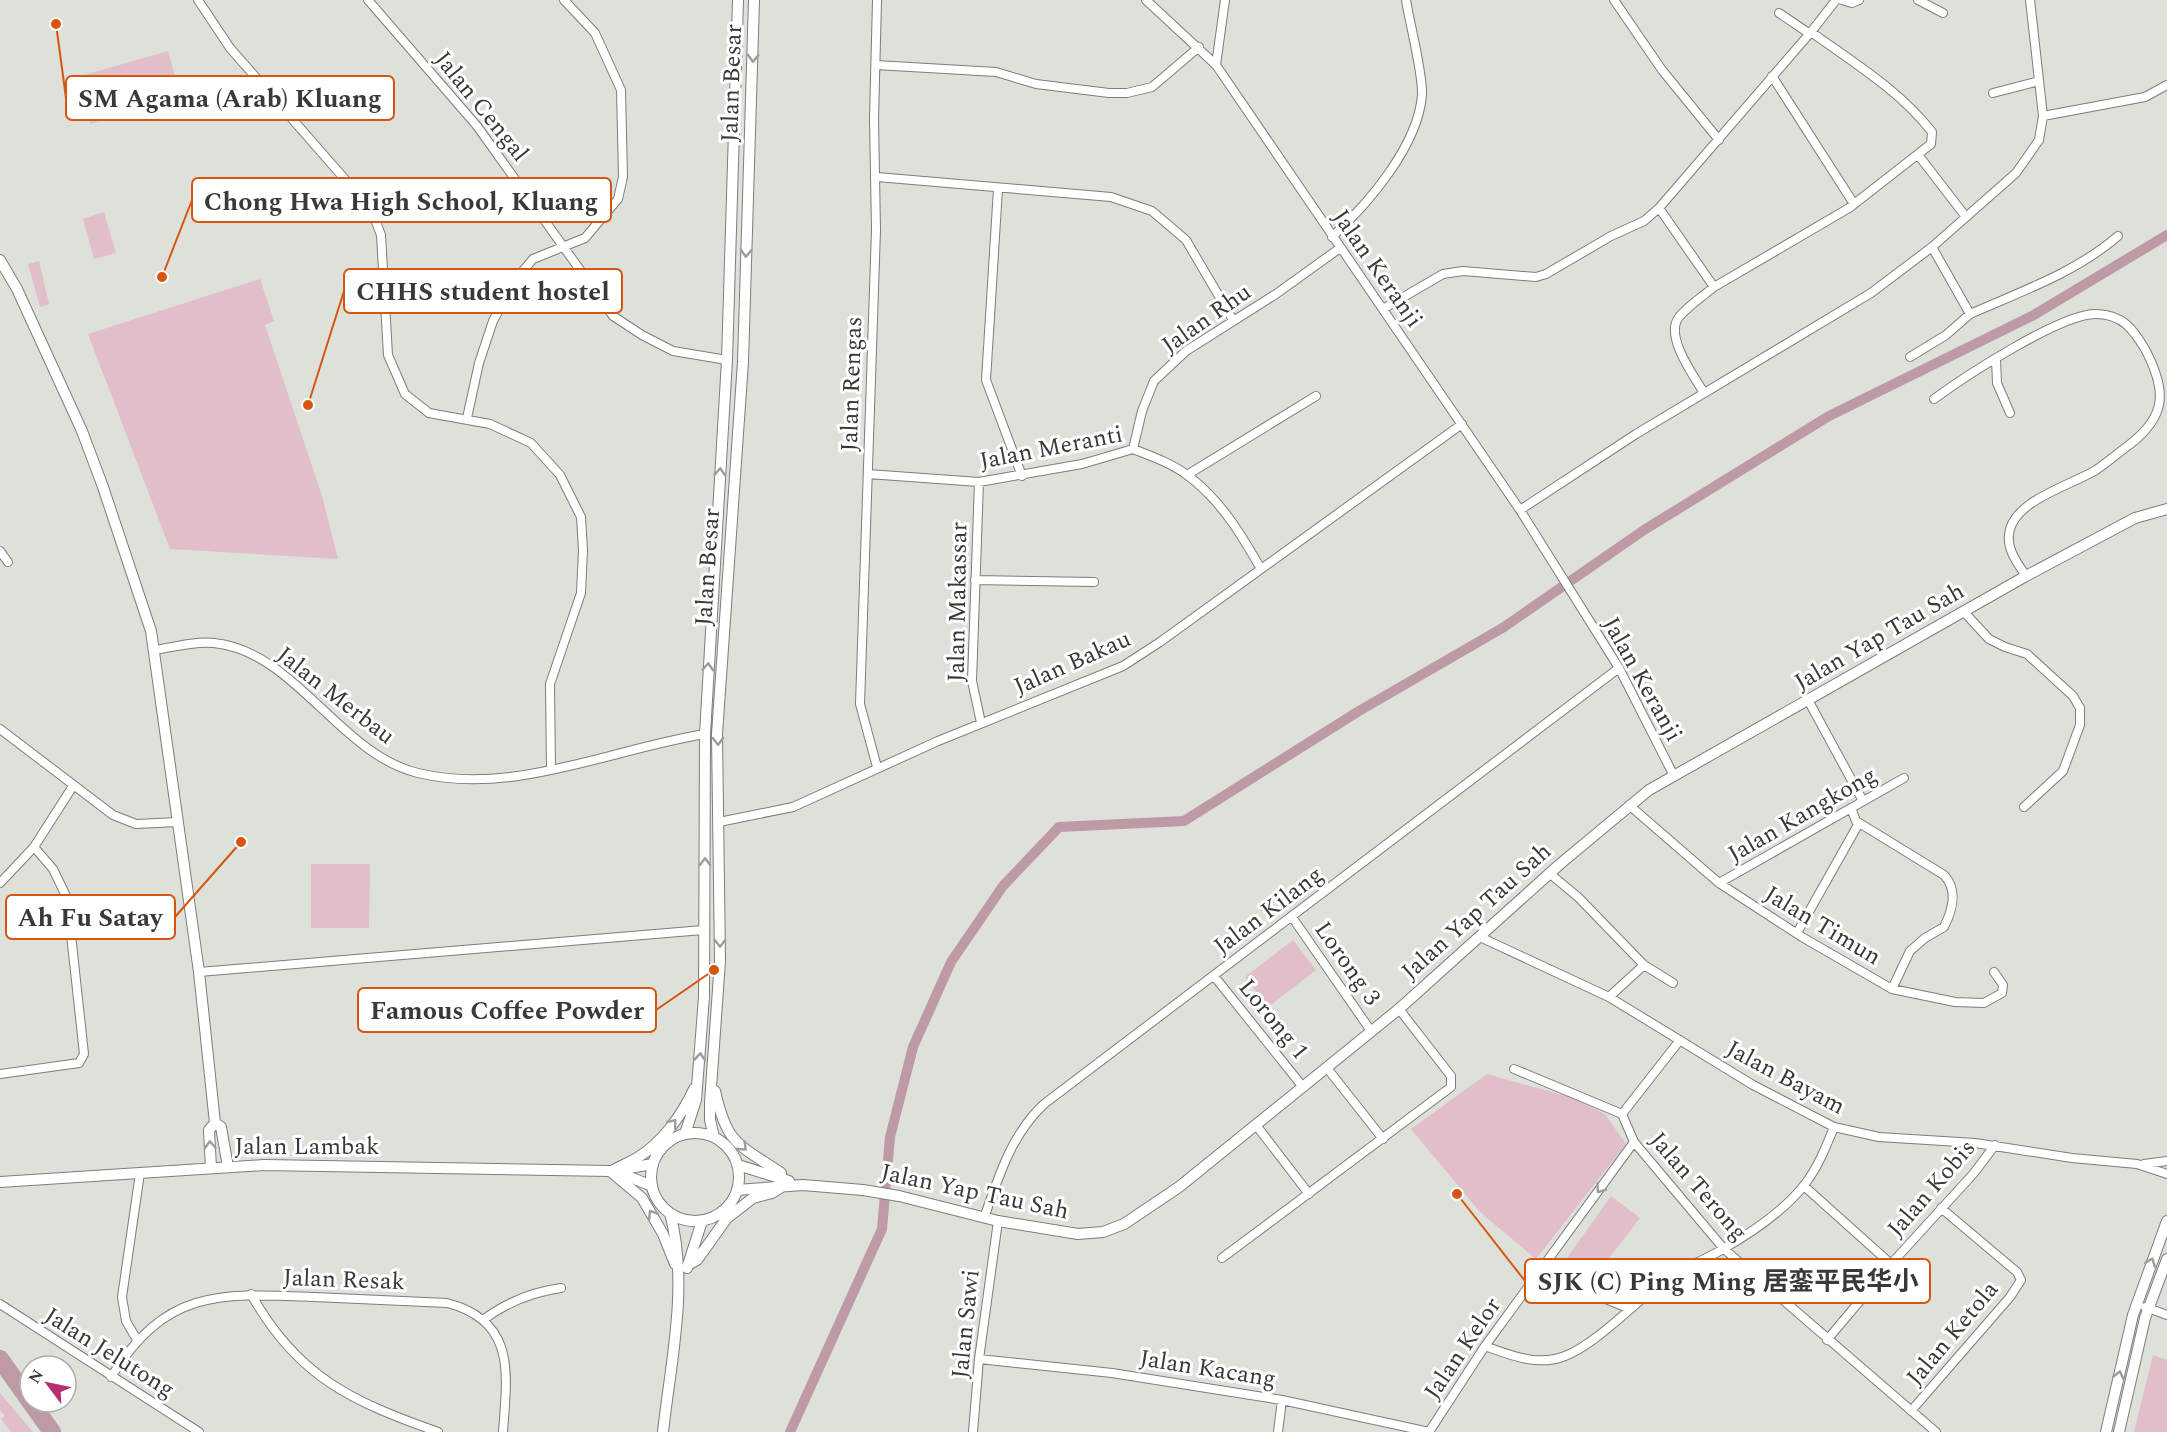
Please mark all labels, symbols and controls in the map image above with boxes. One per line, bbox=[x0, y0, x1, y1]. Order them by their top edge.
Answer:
street label: Jalan Besar bbox=[712, 23, 752, 143]
street label: Jalan Cengal bbox=[425, 43, 537, 170]
one-way arrow bbox=[746, 54, 759, 63]
callout: SM Agama (Arab) Kluang bbox=[66, 76, 394, 120]
text: SM Agama (Arab) Kluang bbox=[78, 79, 382, 119]
callout: Chong Hwa High School, Kluang bbox=[192, 178, 611, 222]
text: Chong Hwa High School, Kluang bbox=[204, 182, 598, 222]
street label: Jalan Keranji bbox=[1323, 202, 1431, 335]
one-way arrow bbox=[740, 249, 753, 258]
callout: CHHS student hostel bbox=[344, 269, 622, 313]
text: CHHS student hostel bbox=[356, 272, 610, 312]
street label: Jalan Rhu bbox=[1154, 275, 1259, 363]
street label: Jalan Rengas bbox=[832, 316, 872, 452]
street label: Jalan Meranti bbox=[977, 416, 1126, 479]
one-way arrow bbox=[713, 468, 726, 477]
street label: Jalan Besar bbox=[686, 507, 730, 627]
street label: Jalan Makassar bbox=[939, 522, 977, 682]
street label: Jalan Yap Tau Sah bbox=[1788, 573, 1971, 700]
street label: Jalan Keranji bbox=[1593, 610, 1691, 748]
street label: Jalan Bakau bbox=[1008, 621, 1137, 705]
street label: Jalan Merbau bbox=[268, 638, 402, 754]
one-way arrow bbox=[702, 662, 715, 671]
one-way arrow bbox=[711, 737, 724, 746]
street label: Jalan Kangkong bbox=[1721, 758, 1884, 872]
street label: Jalan Yap Tau Sah bbox=[1394, 834, 1560, 989]
one-way arrow bbox=[699, 857, 711, 866]
street label: Jalan Kilang bbox=[1206, 858, 1331, 964]
street label: Jalan Timun bbox=[1757, 877, 1888, 975]
callout: Ah Fu Satay bbox=[6, 895, 175, 939]
text: Ah Fu Satay bbox=[18, 898, 164, 938]
street label: Lorong 3 bbox=[1305, 914, 1389, 1013]
one-way arrow bbox=[714, 939, 726, 948]
street label: Lorong 1 bbox=[1229, 971, 1317, 1068]
callout: Famous Coffee Powder bbox=[358, 988, 656, 1032]
text: Famous Coffee Powder bbox=[370, 991, 645, 1031]
street label: Jalan Bayam bbox=[1720, 1031, 1852, 1124]
one-way arrow bbox=[693, 1052, 706, 1061]
one-way arrow bbox=[666, 1119, 677, 1130]
street label: Jalan Terong bbox=[1640, 1124, 1756, 1249]
street label: Jalan Lambak bbox=[235, 1129, 379, 1165]
street label: Jalan Kobis bbox=[1879, 1132, 1985, 1246]
one-way arrow bbox=[204, 1140, 217, 1149]
one-way arrow bbox=[735, 1140, 746, 1151]
street label: Jalan Yap Tau Sah bbox=[878, 1155, 1072, 1229]
one-way arrow bbox=[1596, 1183, 1607, 1194]
one-way arrow bbox=[648, 1210, 659, 1221]
one-way arrow bbox=[2144, 1257, 2157, 1268]
callout: SJK (C) Ping Ming 居銮平民华小 bbox=[1525, 1259, 1930, 1303]
street label: Jalan Resak bbox=[282, 1260, 405, 1300]
text: SJK (C) Ping Ming 居銮平民华小 bbox=[1537, 1262, 1919, 1302]
street label: Jalan Sawi bbox=[942, 1268, 990, 1380]
street label: Jalan Ketola bbox=[1898, 1273, 2008, 1394]
street label: Jalan Kelor bbox=[1415, 1290, 1510, 1407]
street label: Jalan Jelutong bbox=[37, 1298, 182, 1407]
street label: Jalan Kacang bbox=[1137, 1340, 1279, 1398]
north arrow bbox=[18, 1354, 78, 1414]
text: N bbox=[22, 1365, 50, 1388]
one-way arrow bbox=[2112, 1370, 2125, 1380]

